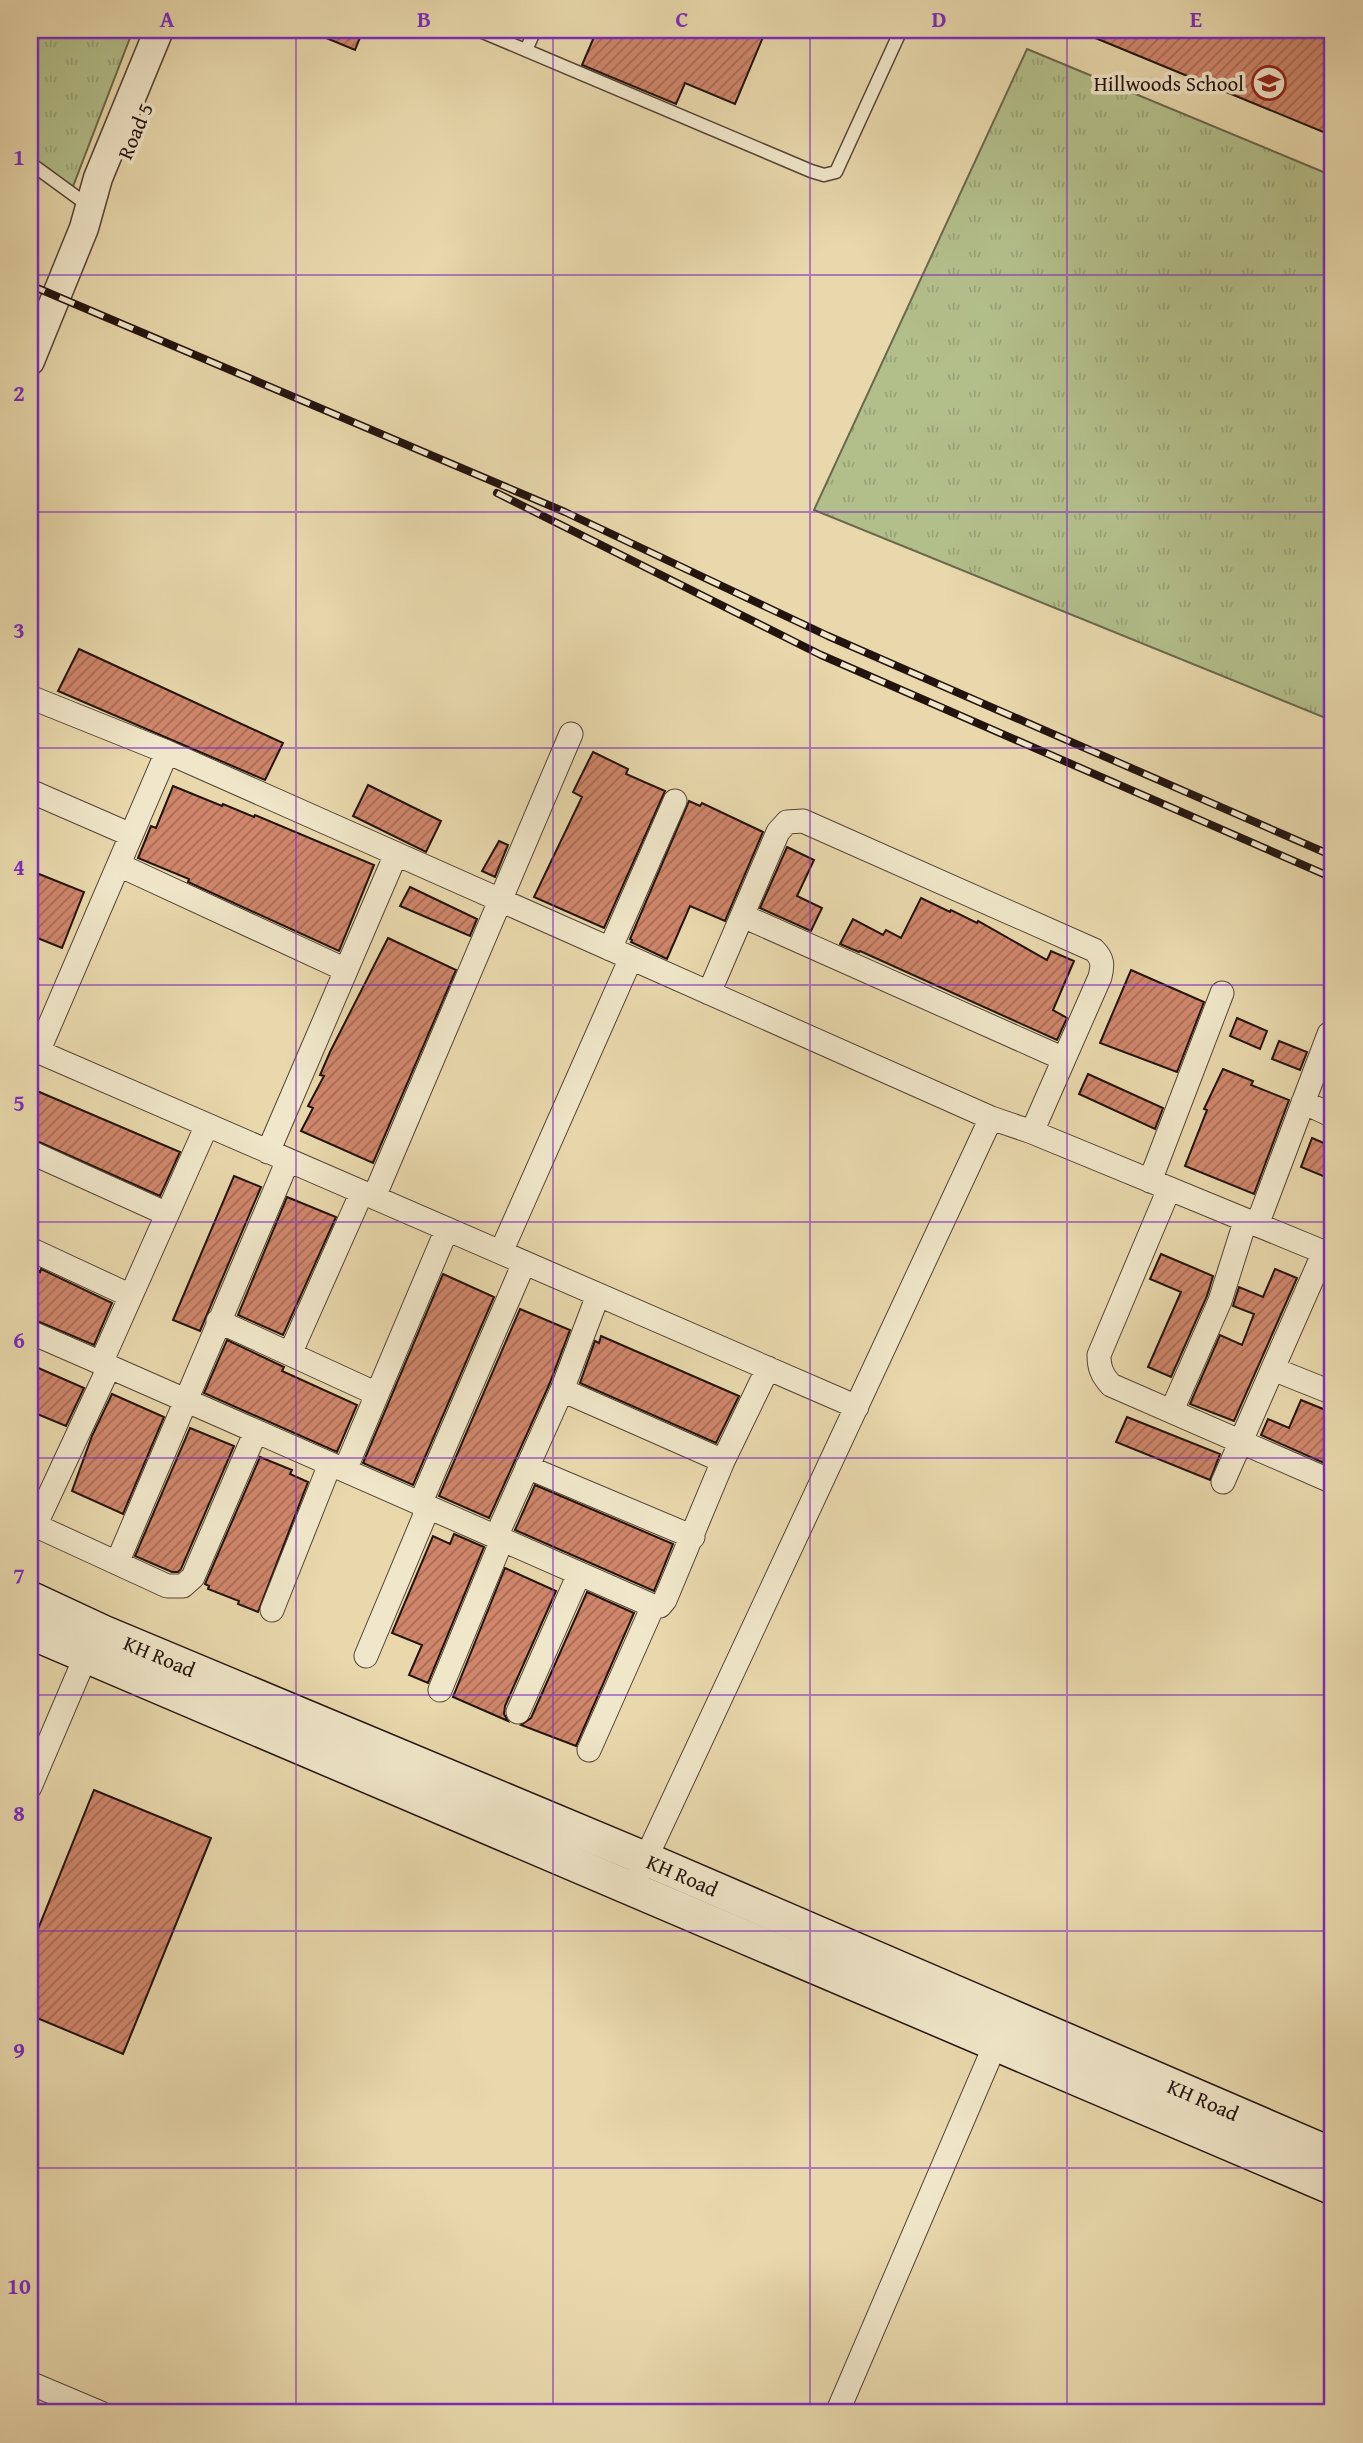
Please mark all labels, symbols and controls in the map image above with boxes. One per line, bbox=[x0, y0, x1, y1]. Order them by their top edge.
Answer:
text: A bbox=[160, 2, 175, 35]
text: B bbox=[417, 2, 431, 35]
text: C bbox=[675, 2, 689, 35]
text: D bbox=[932, 2, 947, 35]
text: E bbox=[1190, 2, 1202, 35]
school or university icon: Hillwoods School bbox=[1250, 64, 1288, 102]
place label: Hillwoods School bbox=[1094, 68, 1244, 99]
street label: Road 5 bbox=[109, 98, 161, 164]
text: 1 bbox=[13, 140, 25, 173]
text: 2 bbox=[13, 376, 25, 409]
text: 3 bbox=[13, 613, 25, 646]
text: 4 bbox=[13, 850, 25, 883]
text: 5 bbox=[13, 1086, 25, 1119]
text: 6 bbox=[13, 1323, 25, 1356]
text: 7 bbox=[13, 1559, 25, 1592]
street label: KH Road bbox=[119, 1627, 201, 1685]
text: 8 bbox=[13, 1796, 25, 1829]
street label: KH Road bbox=[642, 1846, 724, 1904]
text: 9 bbox=[13, 2033, 25, 2066]
street label: KH Road bbox=[1163, 2070, 1245, 2129]
text: 10 bbox=[7, 2269, 31, 2302]

